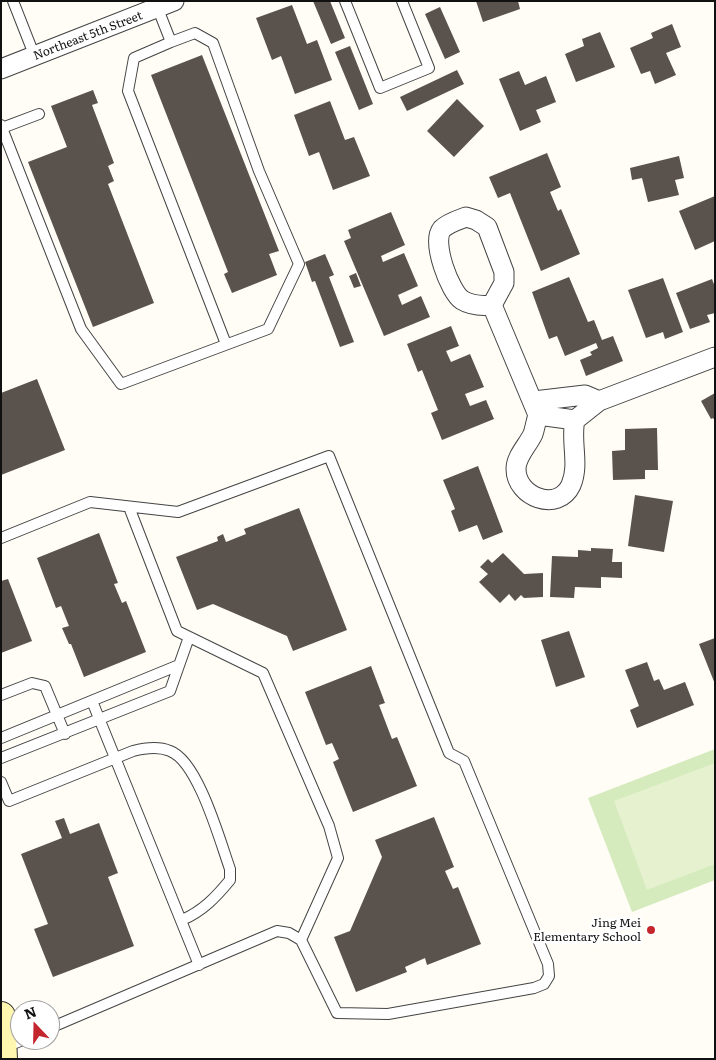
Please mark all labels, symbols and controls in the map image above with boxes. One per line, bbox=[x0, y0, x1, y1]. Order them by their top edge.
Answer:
street label: Northeast 5th Street bbox=[32, 9, 144, 63]
place label: Jing Mei Elementary School bbox=[533, 916, 641, 944]
marker: Jing Mei Elementary School bbox=[645, 924, 657, 936]
north arrow bbox=[10, 1000, 60, 1050]
text: N bbox=[21, 1000, 39, 1023]

